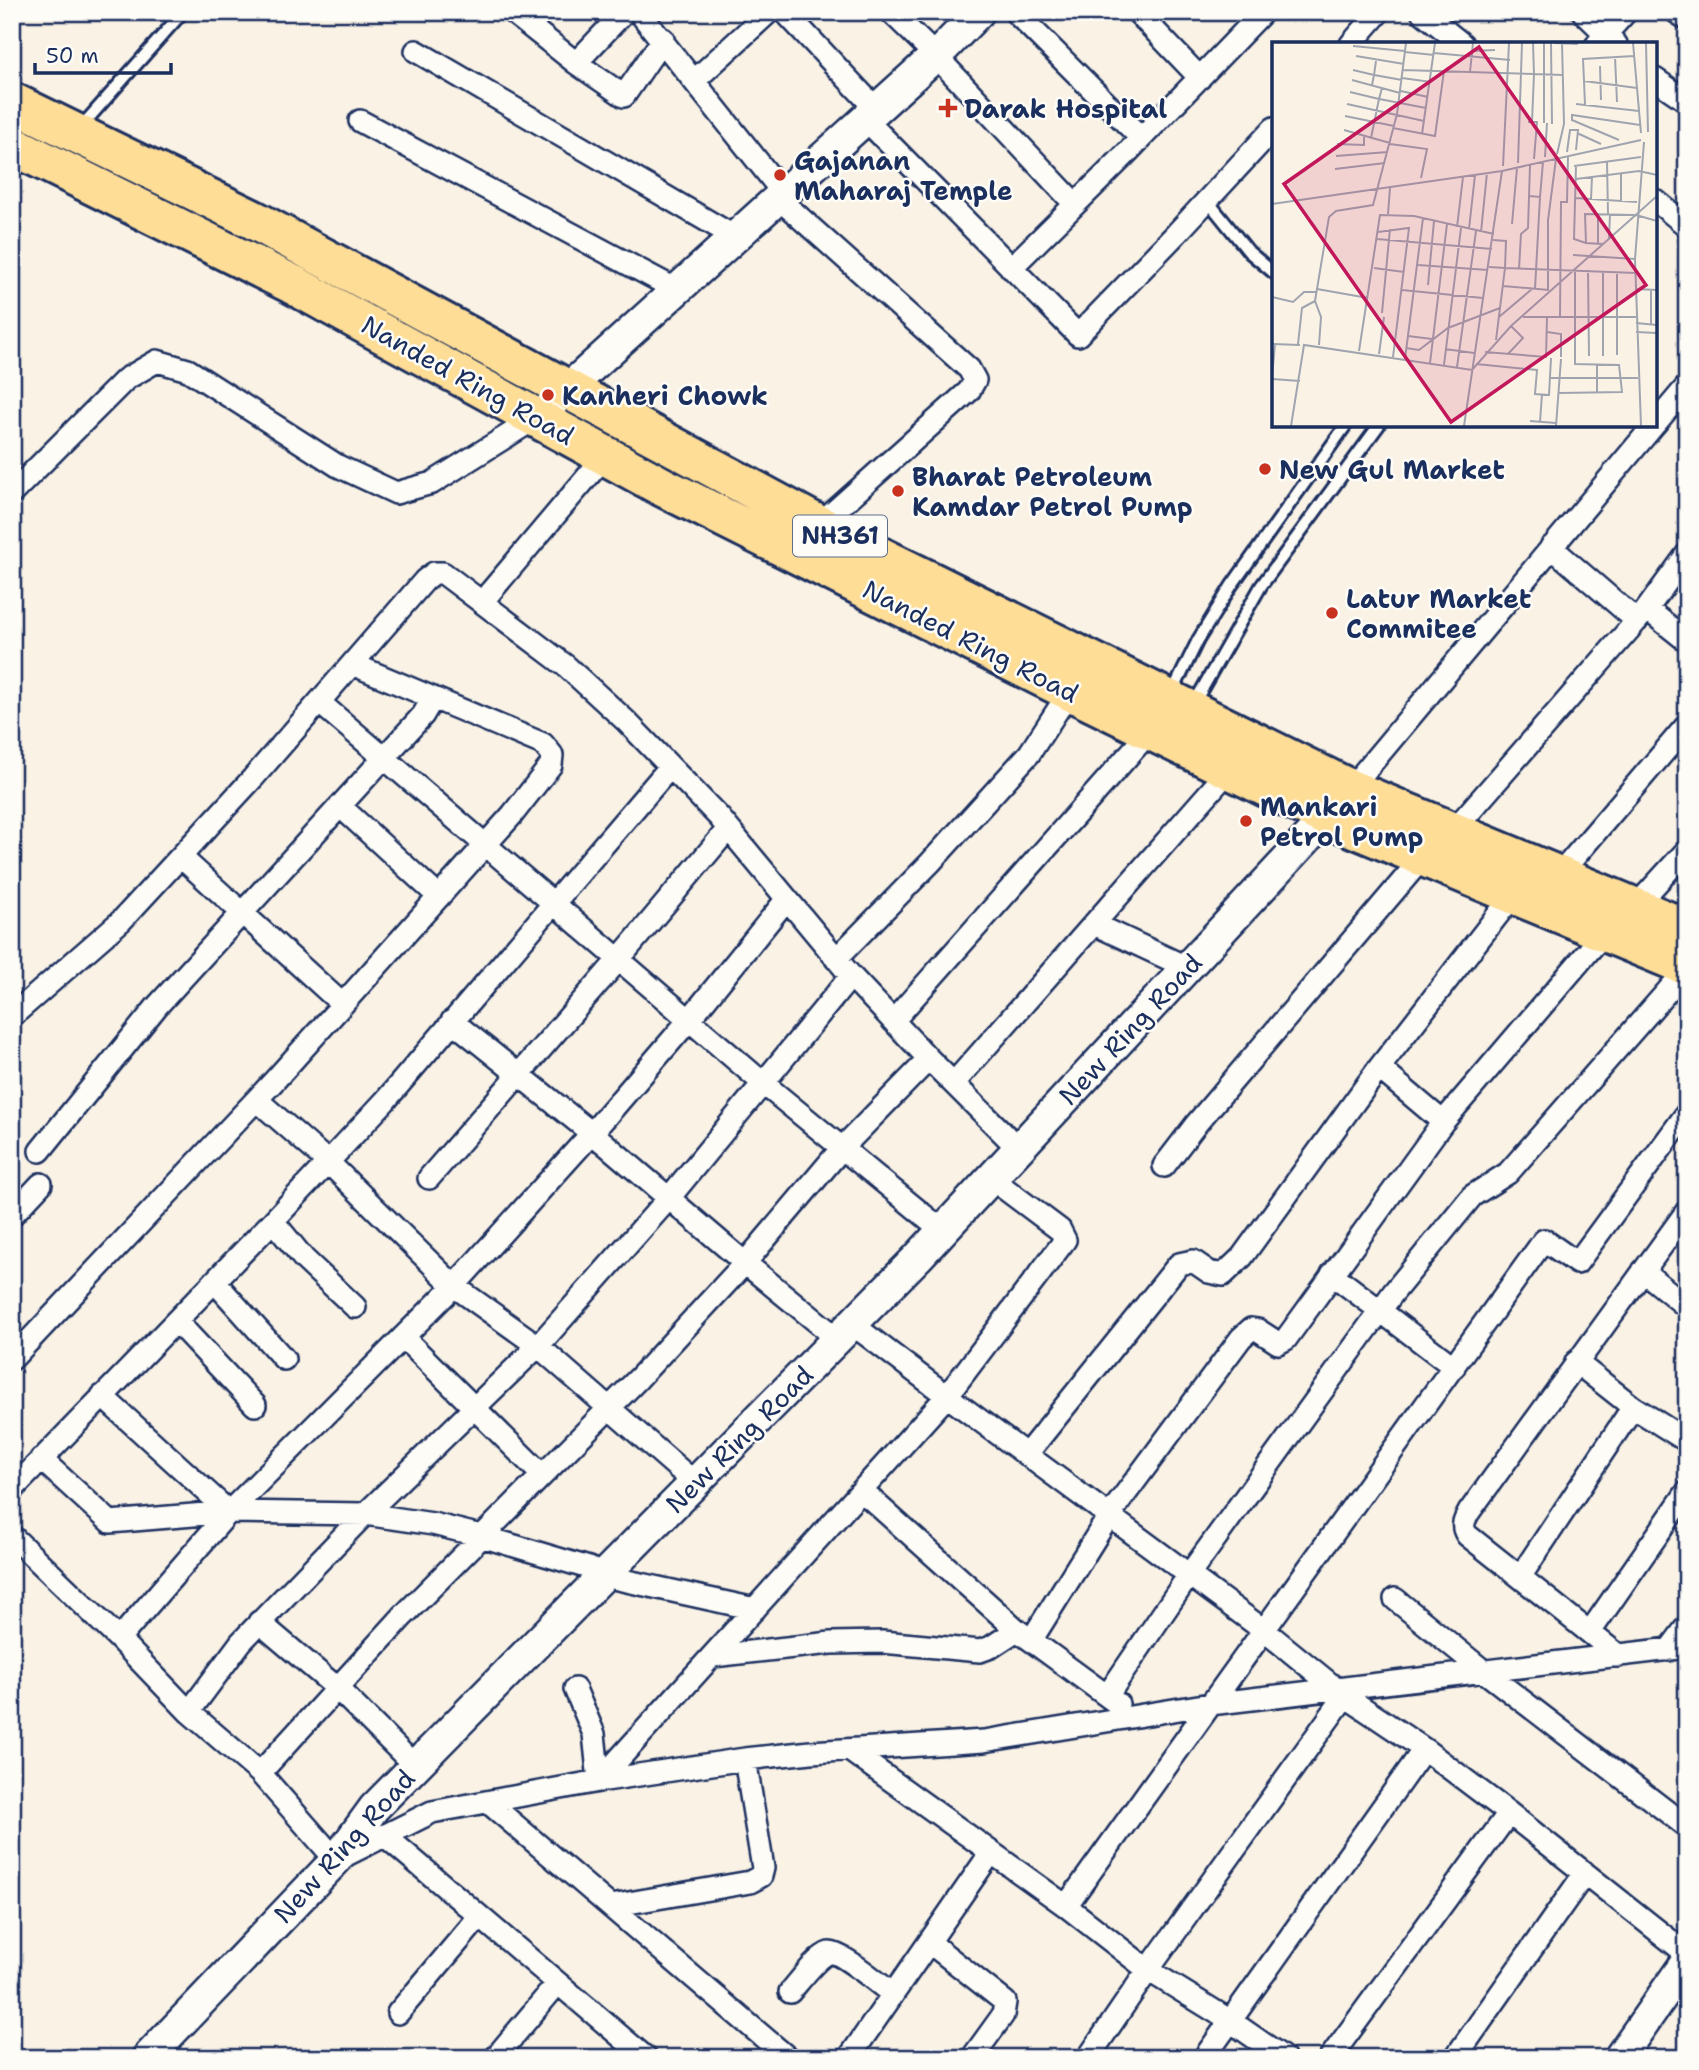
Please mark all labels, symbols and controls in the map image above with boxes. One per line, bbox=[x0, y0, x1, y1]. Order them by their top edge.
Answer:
scale bar bbox=[35, 32, 172, 76]
text: 50 m bbox=[46, 42, 99, 70]
inset map bbox=[1272, 42, 1657, 427]
place label: Darak Hospital bbox=[964, 91, 1167, 126]
marker: Darak Hospital bbox=[938, 98, 958, 118]
place label: Gajanan Maharaj Temple bbox=[794, 143, 1013, 208]
marker: Gajanan Maharaj Temple bbox=[772, 167, 788, 183]
street label: Nanded Ring Road bbox=[355, 307, 581, 453]
place label: Kanheri Chowk bbox=[562, 378, 768, 413]
marker: Kanheri Chowk bbox=[540, 387, 556, 403]
place label: New Gul Market bbox=[1279, 452, 1505, 487]
place label: Bharat Petroleum Kamdar Petrol Pump bbox=[912, 459, 1192, 524]
marker: New Gul Market bbox=[1257, 461, 1273, 477]
marker: Bharat Petroleum Kamdar Petrol Pump bbox=[890, 483, 906, 499]
road number: NH361 bbox=[793, 516, 887, 556]
street label: Nanded Ring Road bbox=[857, 571, 1085, 711]
place label: Latur Market Commitee bbox=[1346, 581, 1531, 646]
marker: Latur Market Commitee bbox=[1324, 605, 1340, 621]
place label: Mankari Petrol Pump bbox=[1260, 789, 1423, 854]
marker: Mankari Petrol Pump bbox=[1238, 813, 1254, 829]
street label: New Ring Road bbox=[1050, 945, 1210, 1113]
street label: New Ring Road bbox=[657, 1357, 821, 1521]
street label: New Ring Road bbox=[265, 1762, 423, 1930]

